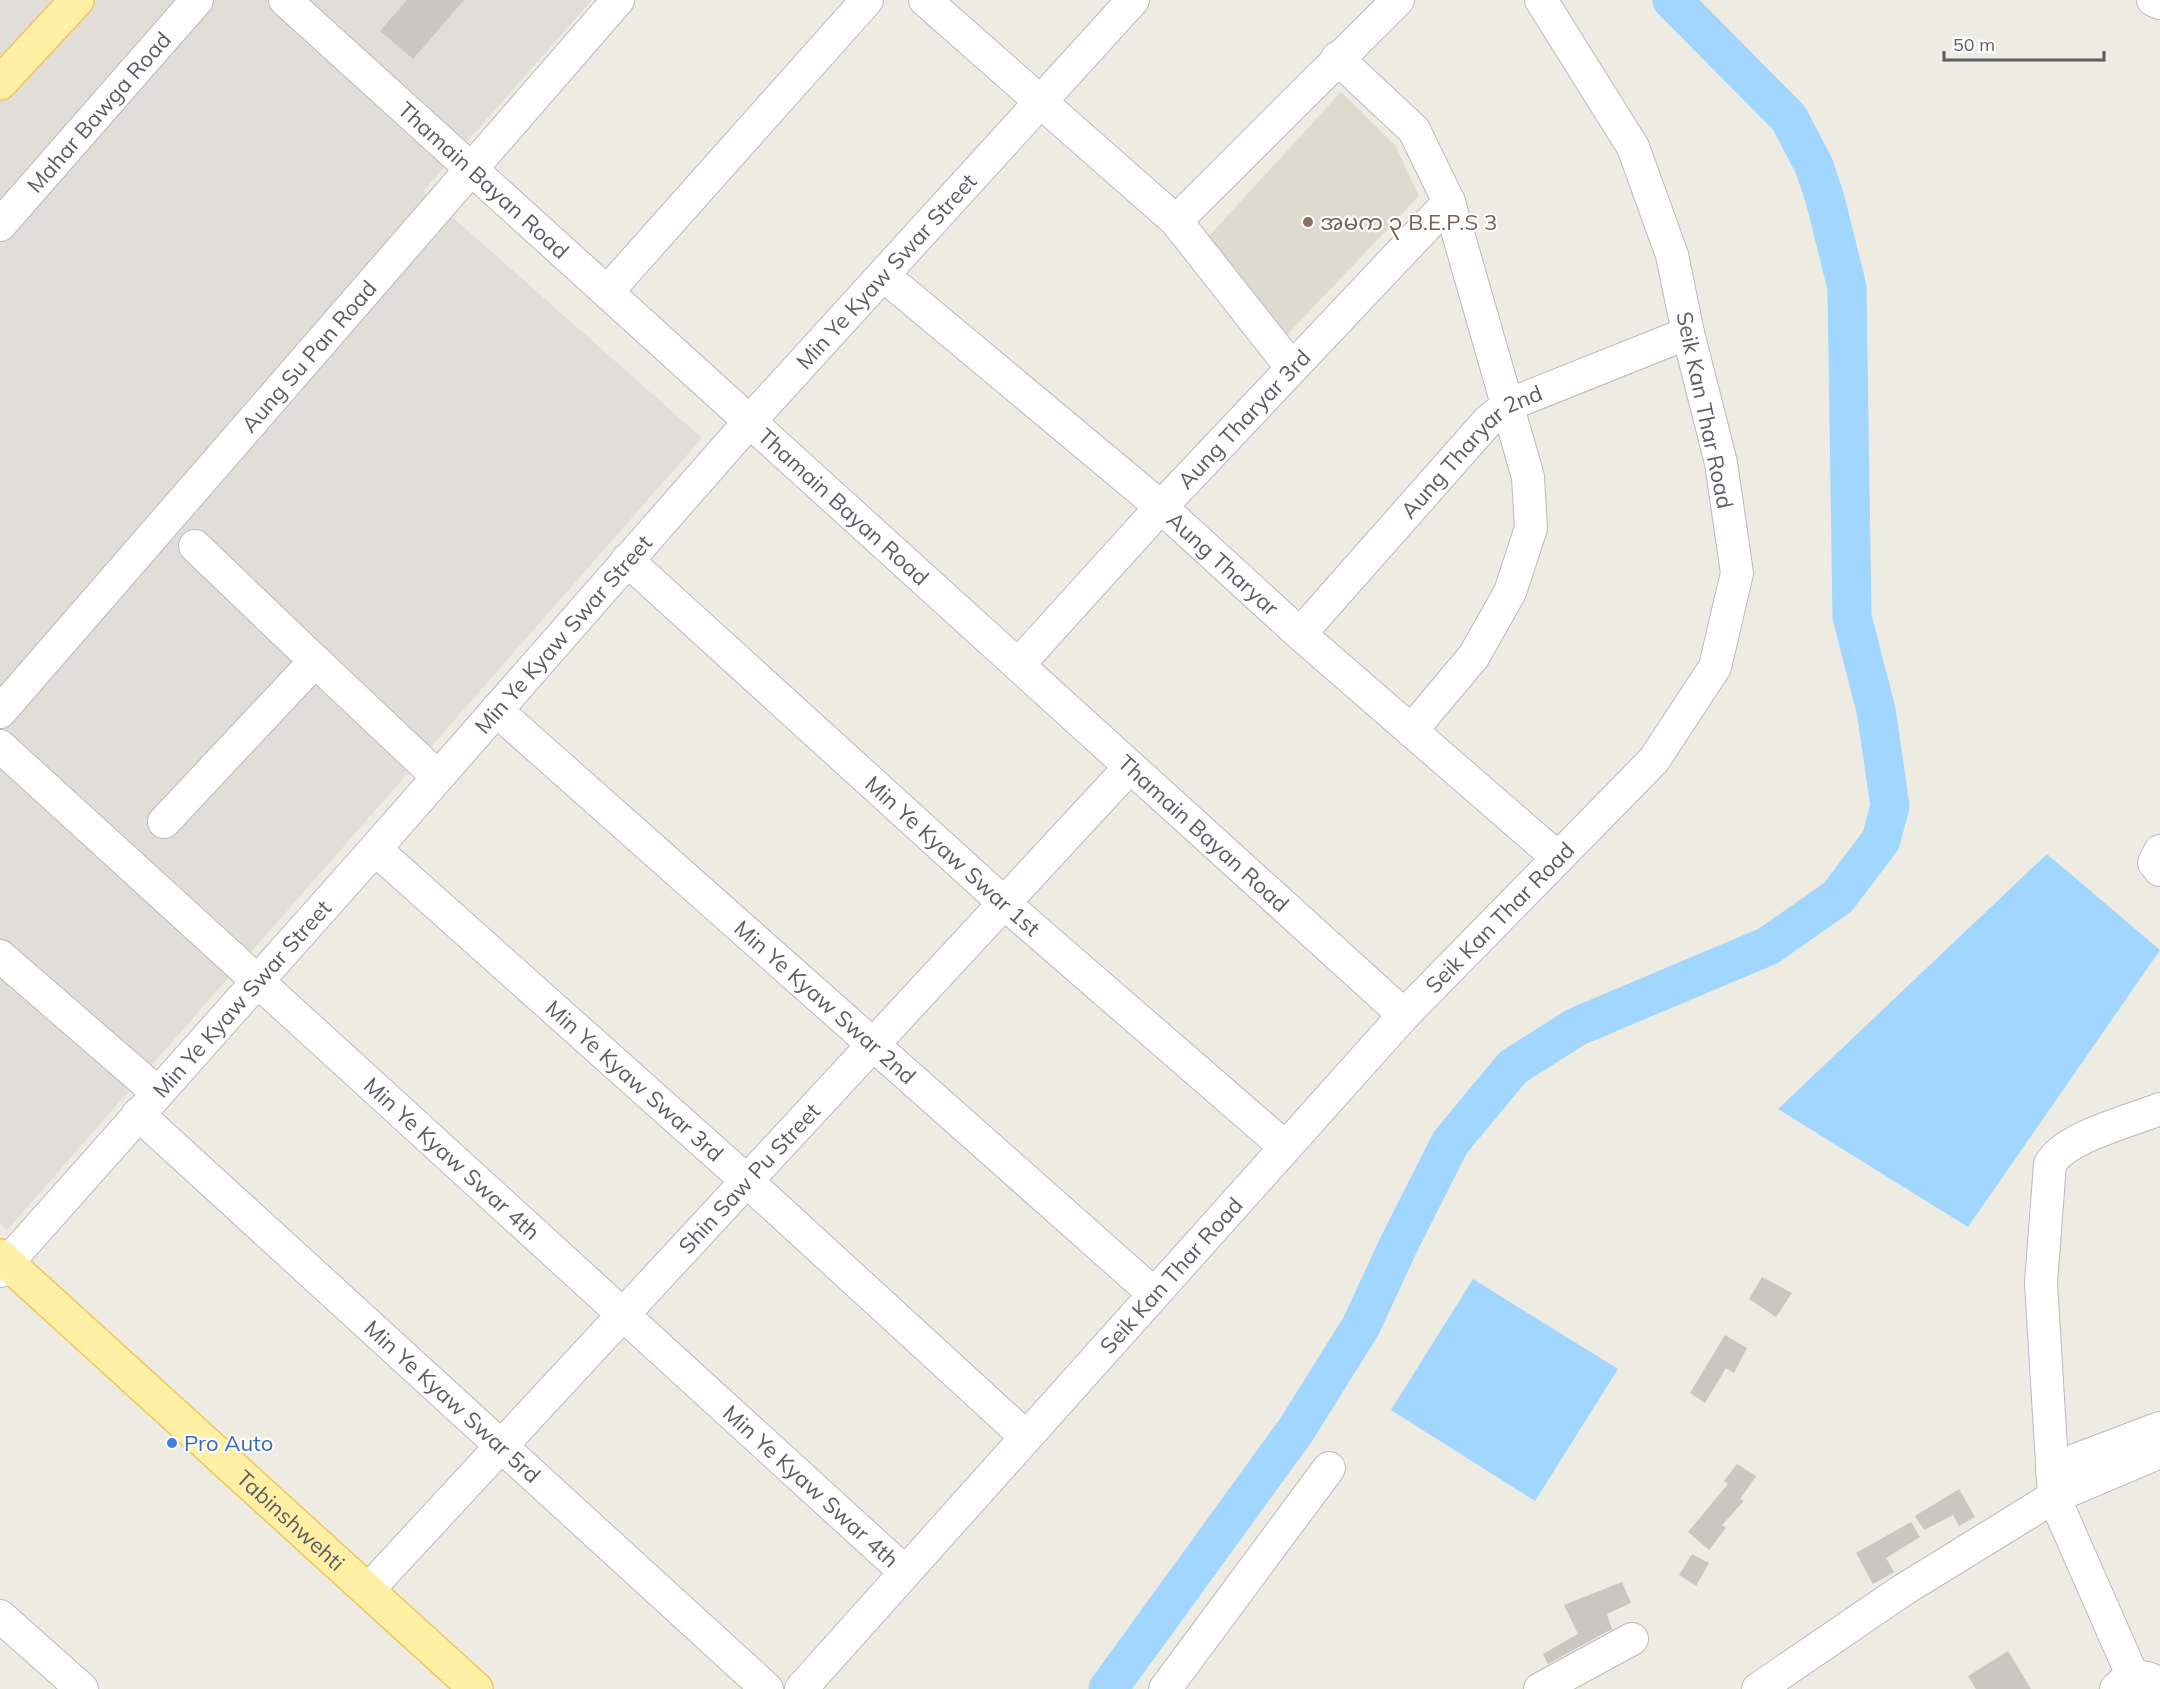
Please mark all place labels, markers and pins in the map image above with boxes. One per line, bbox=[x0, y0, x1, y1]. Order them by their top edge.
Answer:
place label: အမက ၃ B.E.P.S 3 bbox=[1320, 208, 1497, 240]
marker: အမက ၃ B.E.P.S 3 bbox=[1301, 215, 1315, 229]
place label: Pro Auto bbox=[184, 1429, 273, 1457]
marker: Pro Auto bbox=[165, 1436, 179, 1450]

